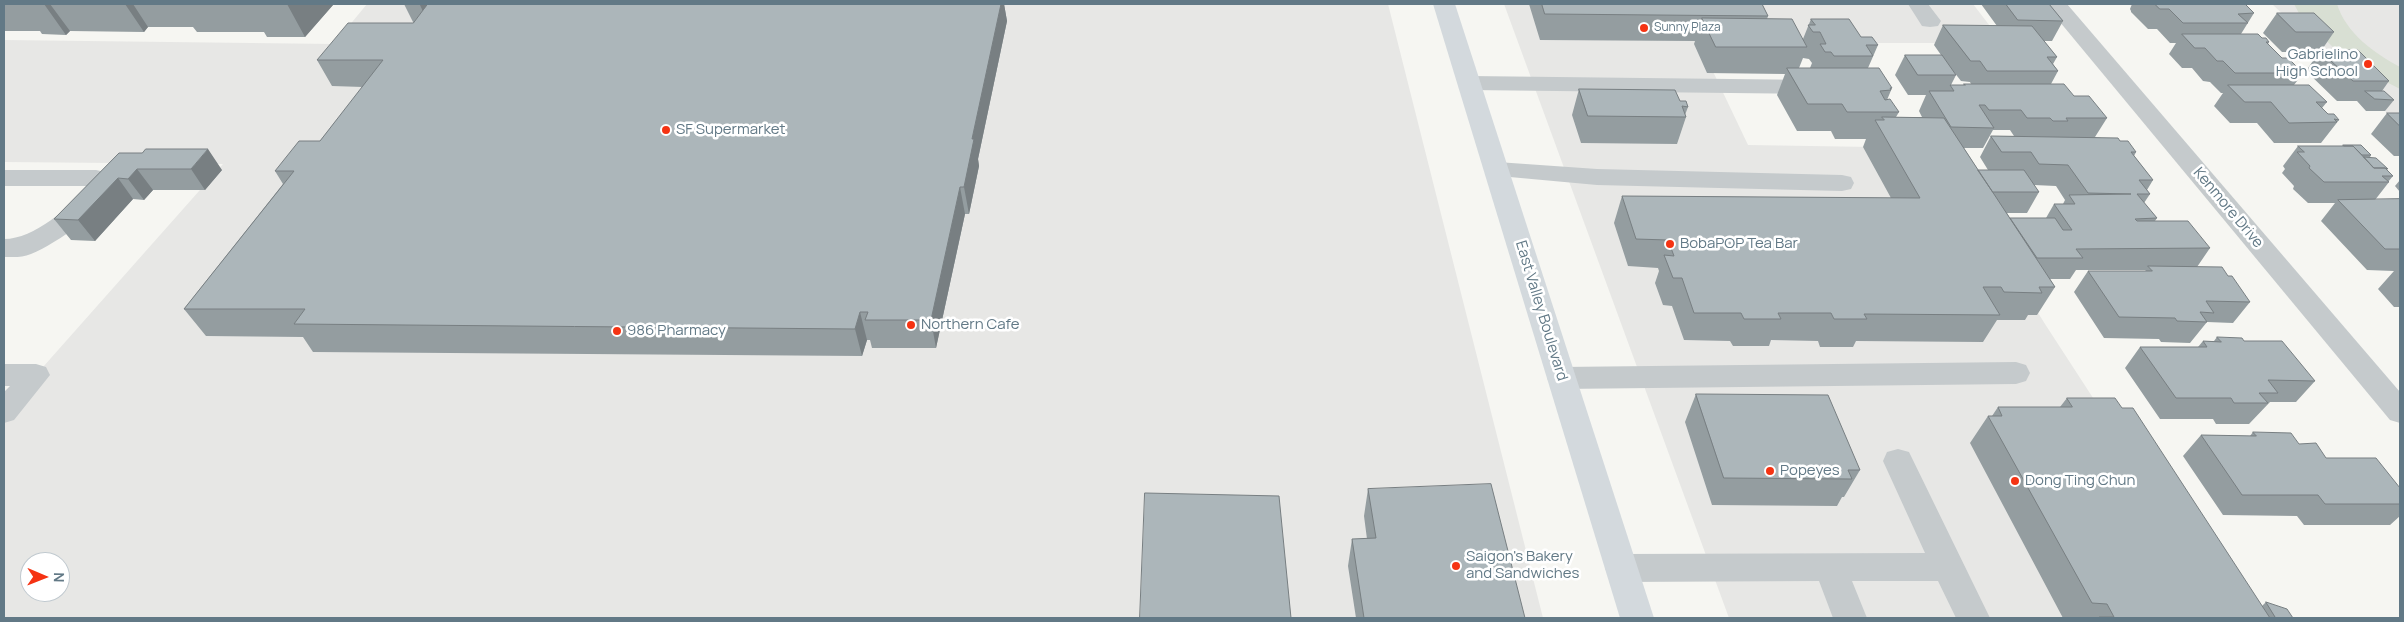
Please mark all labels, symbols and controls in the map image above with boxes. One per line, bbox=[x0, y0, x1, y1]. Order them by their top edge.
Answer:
place label: Sunny Plaza bbox=[1654, 21, 1721, 35]
marker: Sunny Plaza bbox=[1638, 22, 1650, 34]
place label: Gabrielino High School bbox=[2276, 46, 2358, 81]
marker: Gabrielino High School bbox=[2362, 58, 2374, 70]
place label: SF Supermarket bbox=[676, 121, 786, 139]
marker: SF Supermarket bbox=[660, 124, 672, 136]
street label: Kenmore Drive bbox=[2189, 164, 2267, 252]
place label: BobaPOP Tea Bar bbox=[1680, 235, 1798, 253]
marker: BobaPOP Tea Bar bbox=[1664, 238, 1676, 250]
street label: East Valley Boulevard bbox=[1511, 239, 1571, 383]
place label: Northern Cafe bbox=[921, 316, 1019, 334]
marker: Northern Cafe bbox=[905, 319, 917, 331]
place label: 986 Pharmacy bbox=[627, 322, 726, 340]
marker: 986 Pharmacy bbox=[611, 325, 623, 337]
place label: Popeyes bbox=[1780, 462, 1840, 480]
marker: Popeyes bbox=[1764, 465, 1776, 477]
place label: Dong Ting Chun bbox=[2025, 472, 2135, 490]
marker: Dong Ting Chun bbox=[2009, 475, 2021, 487]
place label: Saigon's Bakery and Sandwiches bbox=[1466, 548, 1579, 583]
north arrow bbox=[20, 552, 70, 602]
marker: Saigon's Bakery and Sandwiches bbox=[1450, 560, 1462, 572]
text: N bbox=[50, 572, 69, 582]

